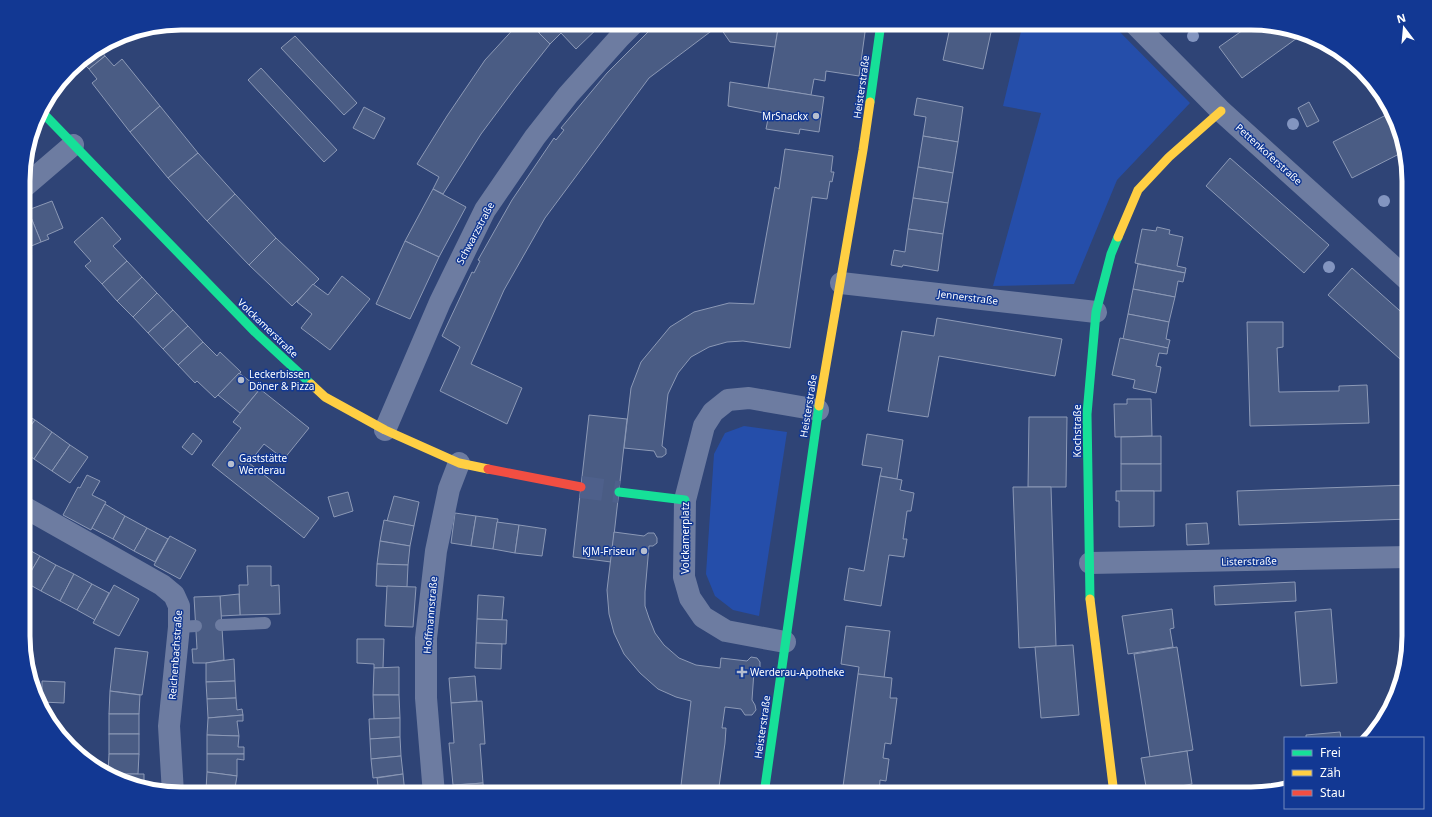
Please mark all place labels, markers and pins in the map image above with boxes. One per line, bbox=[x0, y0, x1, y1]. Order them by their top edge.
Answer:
place label: MrSnackx bbox=[762, 109, 809, 123]
marker: MrSnackx bbox=[811, 111, 821, 121]
place label: Leckerbissen Döner & Pizza bbox=[249, 367, 314, 393]
marker: Leckerbissen Döner & Pizza bbox=[236, 375, 246, 385]
place label: Gaststätte Werderau bbox=[239, 451, 288, 477]
marker: Gaststätte Werderau bbox=[226, 459, 236, 469]
place label: KJM-Friseur bbox=[582, 544, 636, 558]
marker: KJM-Friseur bbox=[639, 546, 649, 556]
place label: Werderau-Apotheke bbox=[750, 665, 845, 679]
marker: Werderau-Apotheke bbox=[737, 667, 747, 677]

